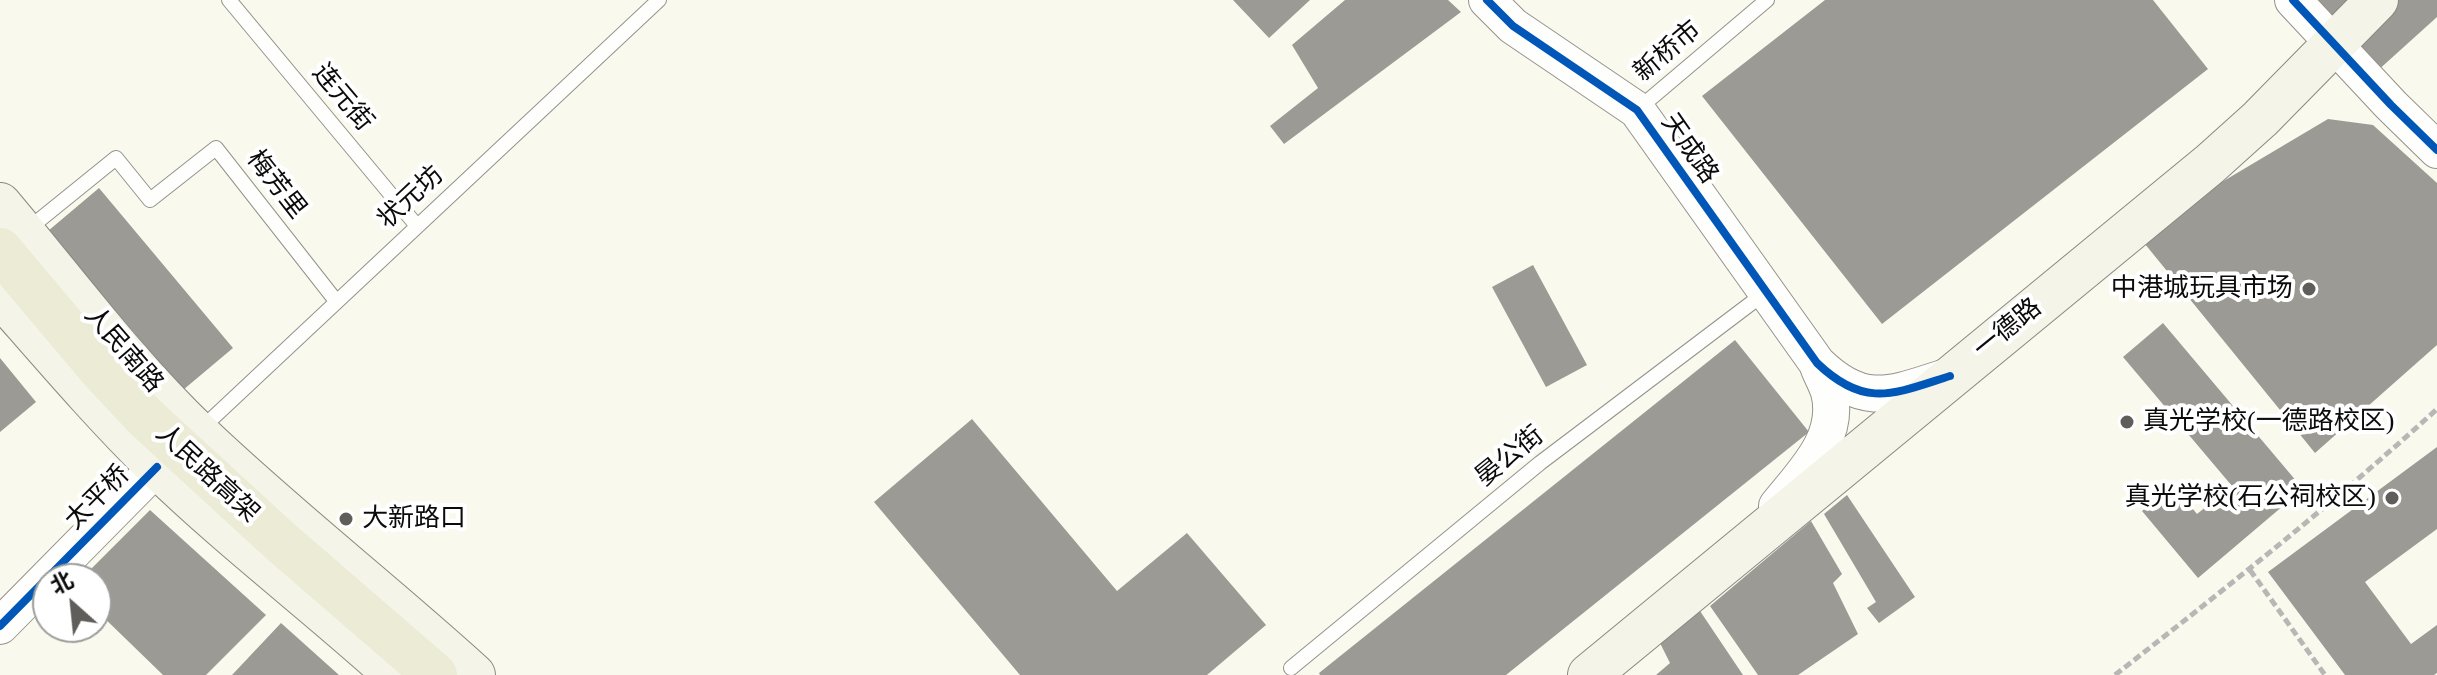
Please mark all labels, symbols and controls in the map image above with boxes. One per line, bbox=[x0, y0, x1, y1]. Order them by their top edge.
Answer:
street label: 新桥市 bbox=[1628, 15, 1708, 89]
street label: 连元街 bbox=[305, 58, 379, 138]
street label: 天成路 bbox=[1654, 108, 1724, 190]
street label: 梅芳里 bbox=[240, 145, 312, 225]
street label: 状元坊 bbox=[372, 160, 450, 236]
place label: 中港城玩具市场 bbox=[2111, 273, 2293, 305]
marker: 中港城玩具市场 bbox=[2300, 280, 2318, 298]
street label: 一德路 bbox=[1968, 292, 2048, 366]
street label: 人民南路 bbox=[77, 301, 169, 399]
place label: 真光学校(一德路校区) bbox=[2143, 406, 2394, 438]
marker: 真光学校(一德路校区) bbox=[2118, 413, 2136, 431]
street label: 人民路高架 bbox=[149, 418, 265, 530]
street label: 晏公街 bbox=[1470, 420, 1550, 494]
street label: 太平桥 bbox=[59, 459, 137, 537]
place label: 真光学校(石公祠校区) bbox=[2125, 482, 2376, 514]
marker: 真光学校(石公祠校区) bbox=[2383, 489, 2401, 507]
place label: 大新路口 bbox=[362, 503, 466, 535]
marker: 大新路口 bbox=[337, 510, 355, 528]
north arrow bbox=[32, 563, 112, 643]
text: 北 bbox=[46, 567, 77, 599]

